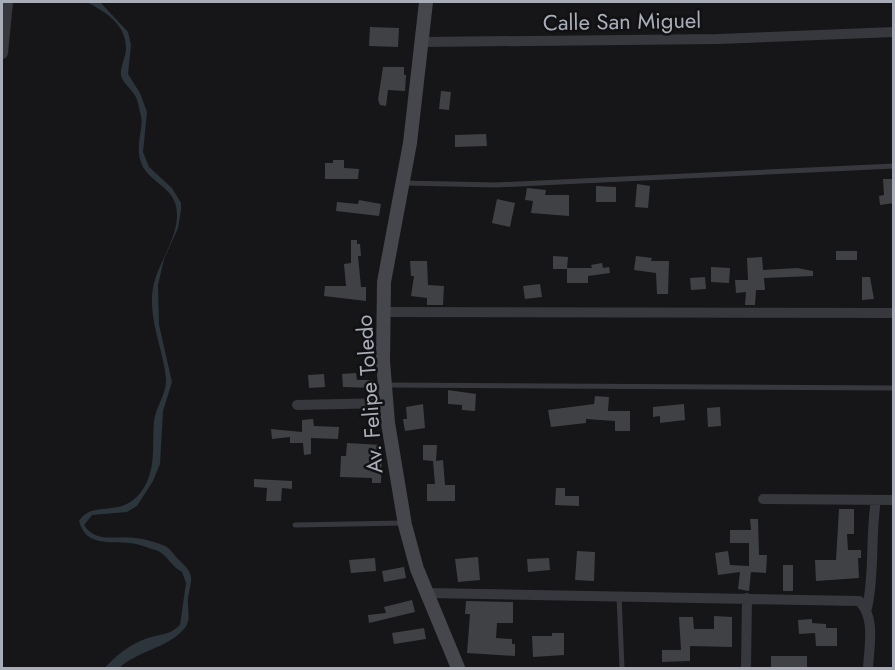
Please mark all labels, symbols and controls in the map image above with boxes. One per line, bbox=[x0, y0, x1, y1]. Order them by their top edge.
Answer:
street label: Calle San Miguel bbox=[542, 4, 702, 38]
street label: Av. Felipe Toledo bbox=[347, 314, 391, 474]

